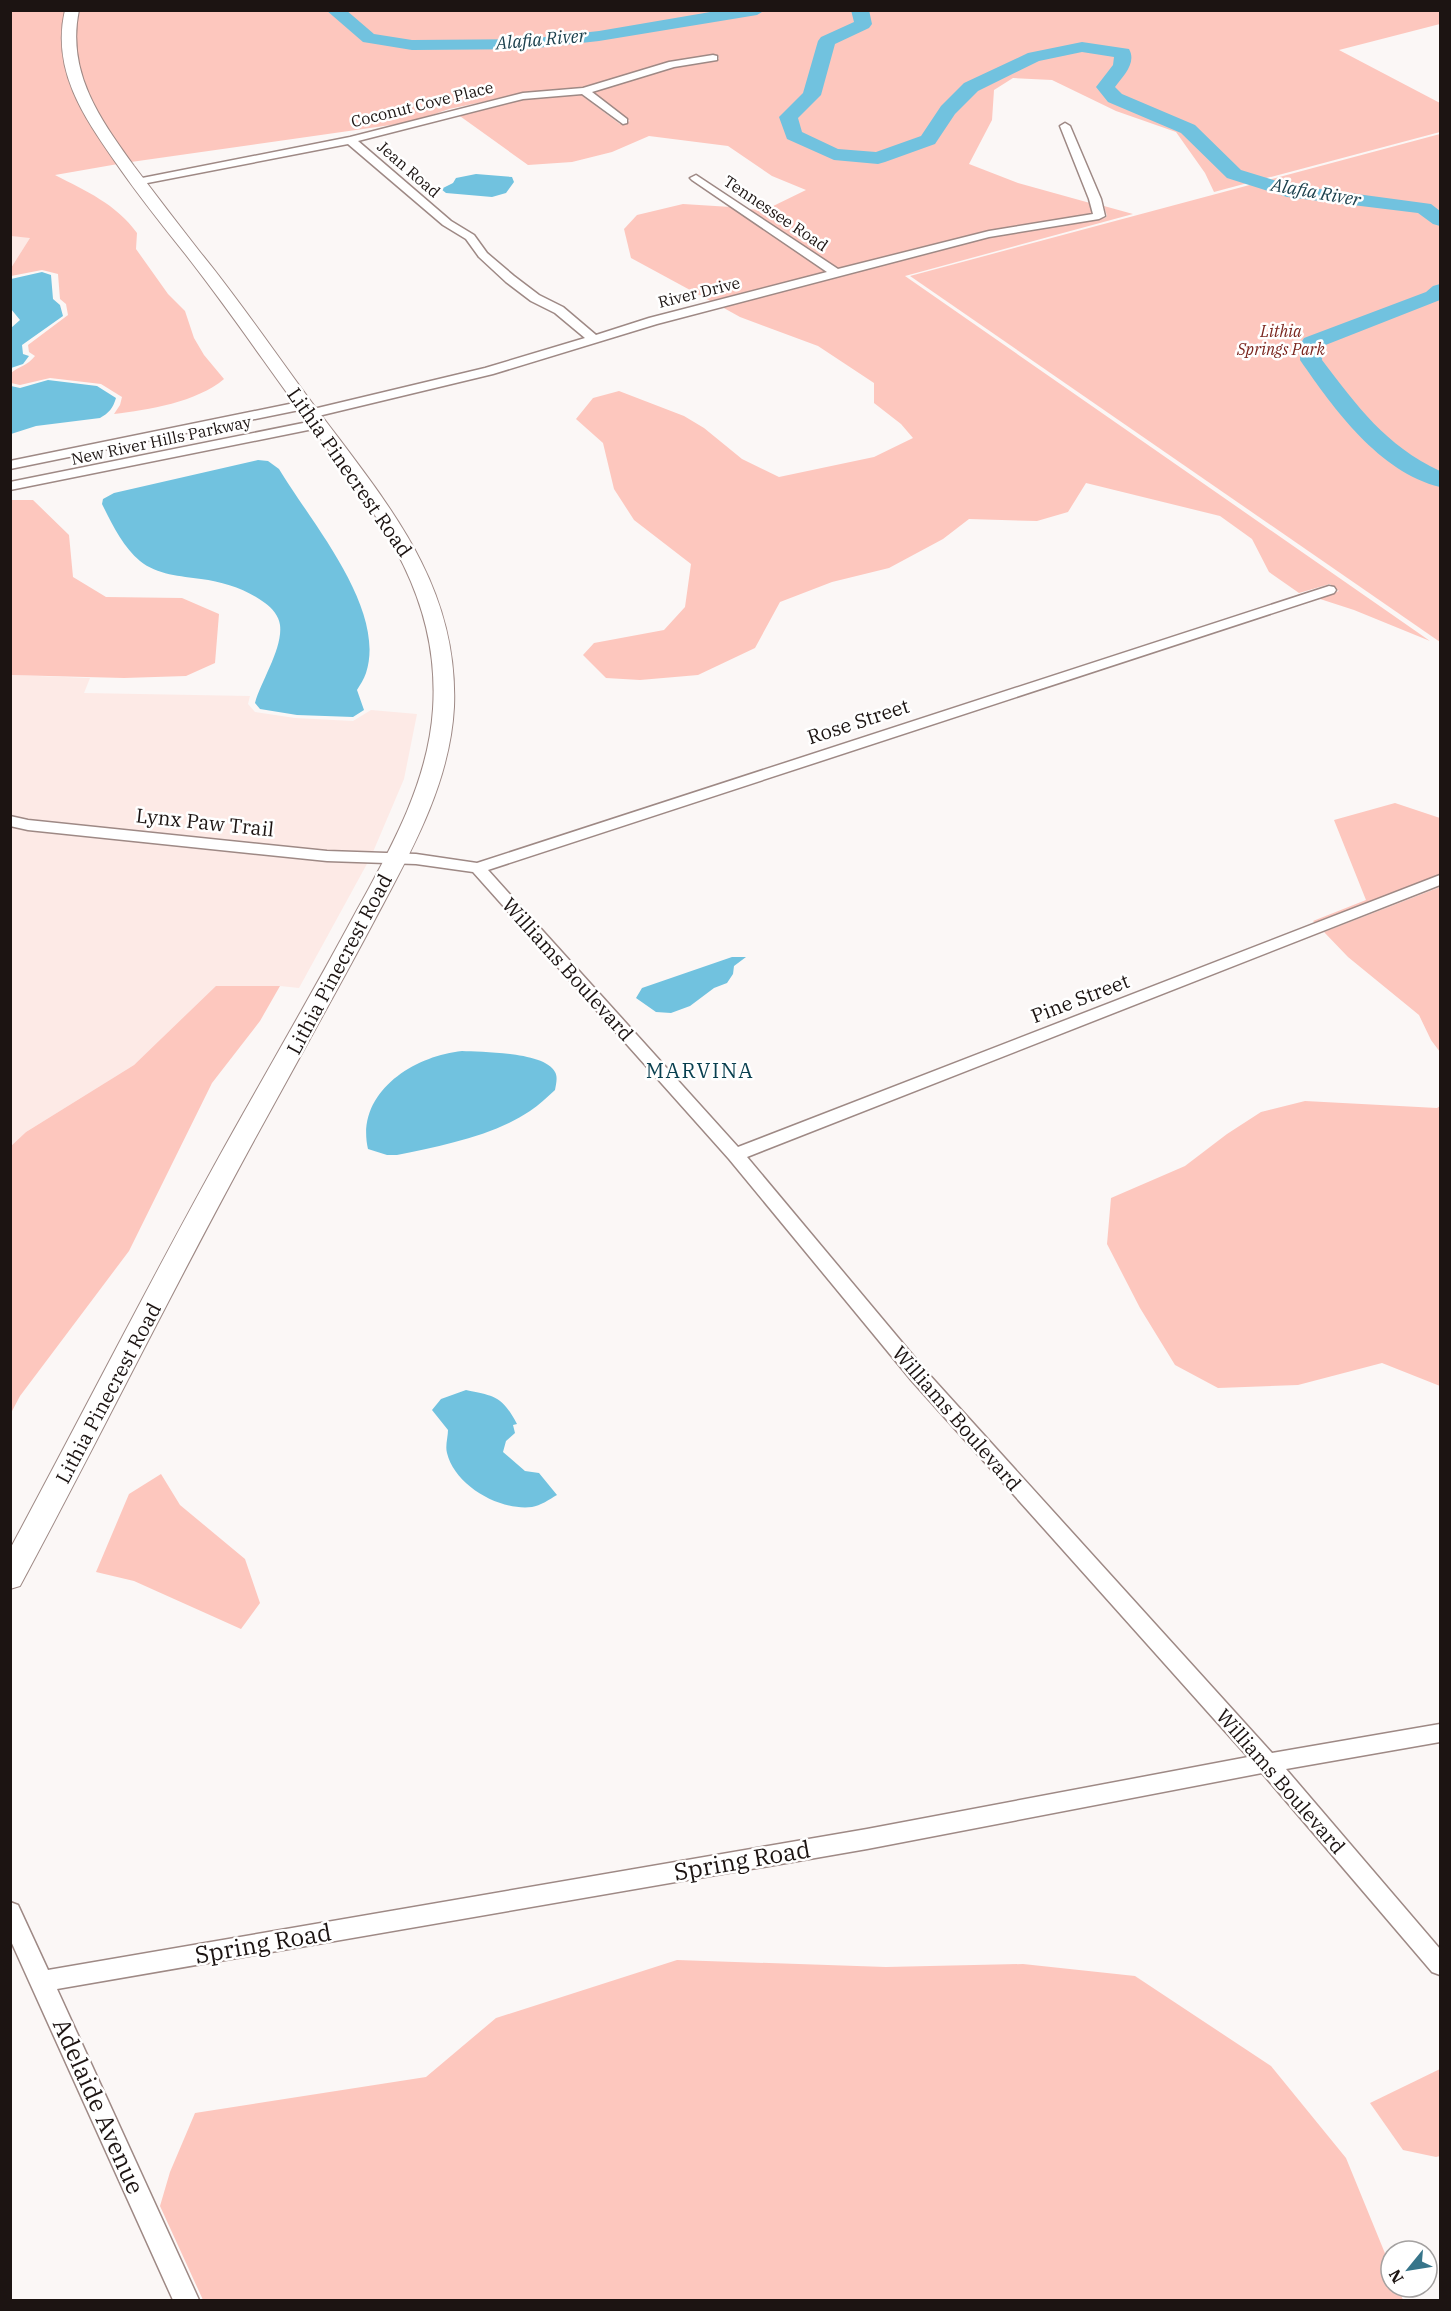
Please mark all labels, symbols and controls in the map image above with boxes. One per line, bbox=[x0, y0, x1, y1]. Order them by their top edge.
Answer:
water label: Alafia River bbox=[494, 23, 588, 54]
street label: Coconut Cove Place bbox=[349, 77, 495, 131]
street label: Jean Road bbox=[373, 136, 445, 202]
street label: Tennessee Road bbox=[720, 171, 832, 256]
water label: Alafia River bbox=[1268, 173, 1364, 211]
street label: River Drive bbox=[656, 272, 742, 312]
park label: Lithia Springs Park bbox=[1236, 321, 1326, 359]
street label: Lithia Pinecrest Road bbox=[281, 382, 419, 562]
street label: New River Hills Parkway bbox=[69, 411, 253, 469]
street label: Rose Street bbox=[804, 692, 912, 750]
street label: Lynx Paw Trail bbox=[135, 801, 275, 843]
street label: Lithia Pinecrest Road bbox=[280, 869, 398, 1059]
street label: Williams Boulevard bbox=[496, 892, 640, 1046]
street label: Pine Street bbox=[1027, 967, 1133, 1029]
district label: MARVINA bbox=[646, 1056, 754, 1084]
street label: Lithia Pinecrest Road bbox=[49, 1298, 167, 1488]
street label: Williams Boulevard bbox=[886, 1340, 1028, 1496]
street label: Williams Boulevard bbox=[1210, 1703, 1352, 1859]
street label: Spring Road bbox=[671, 1832, 813, 1888]
street label: Spring Road bbox=[192, 1915, 334, 1971]
street label: Adelaide Avenue bbox=[46, 2013, 152, 2199]
north arrow bbox=[1379, 2239, 1439, 2299]
text: N bbox=[1384, 2266, 1408, 2287]

